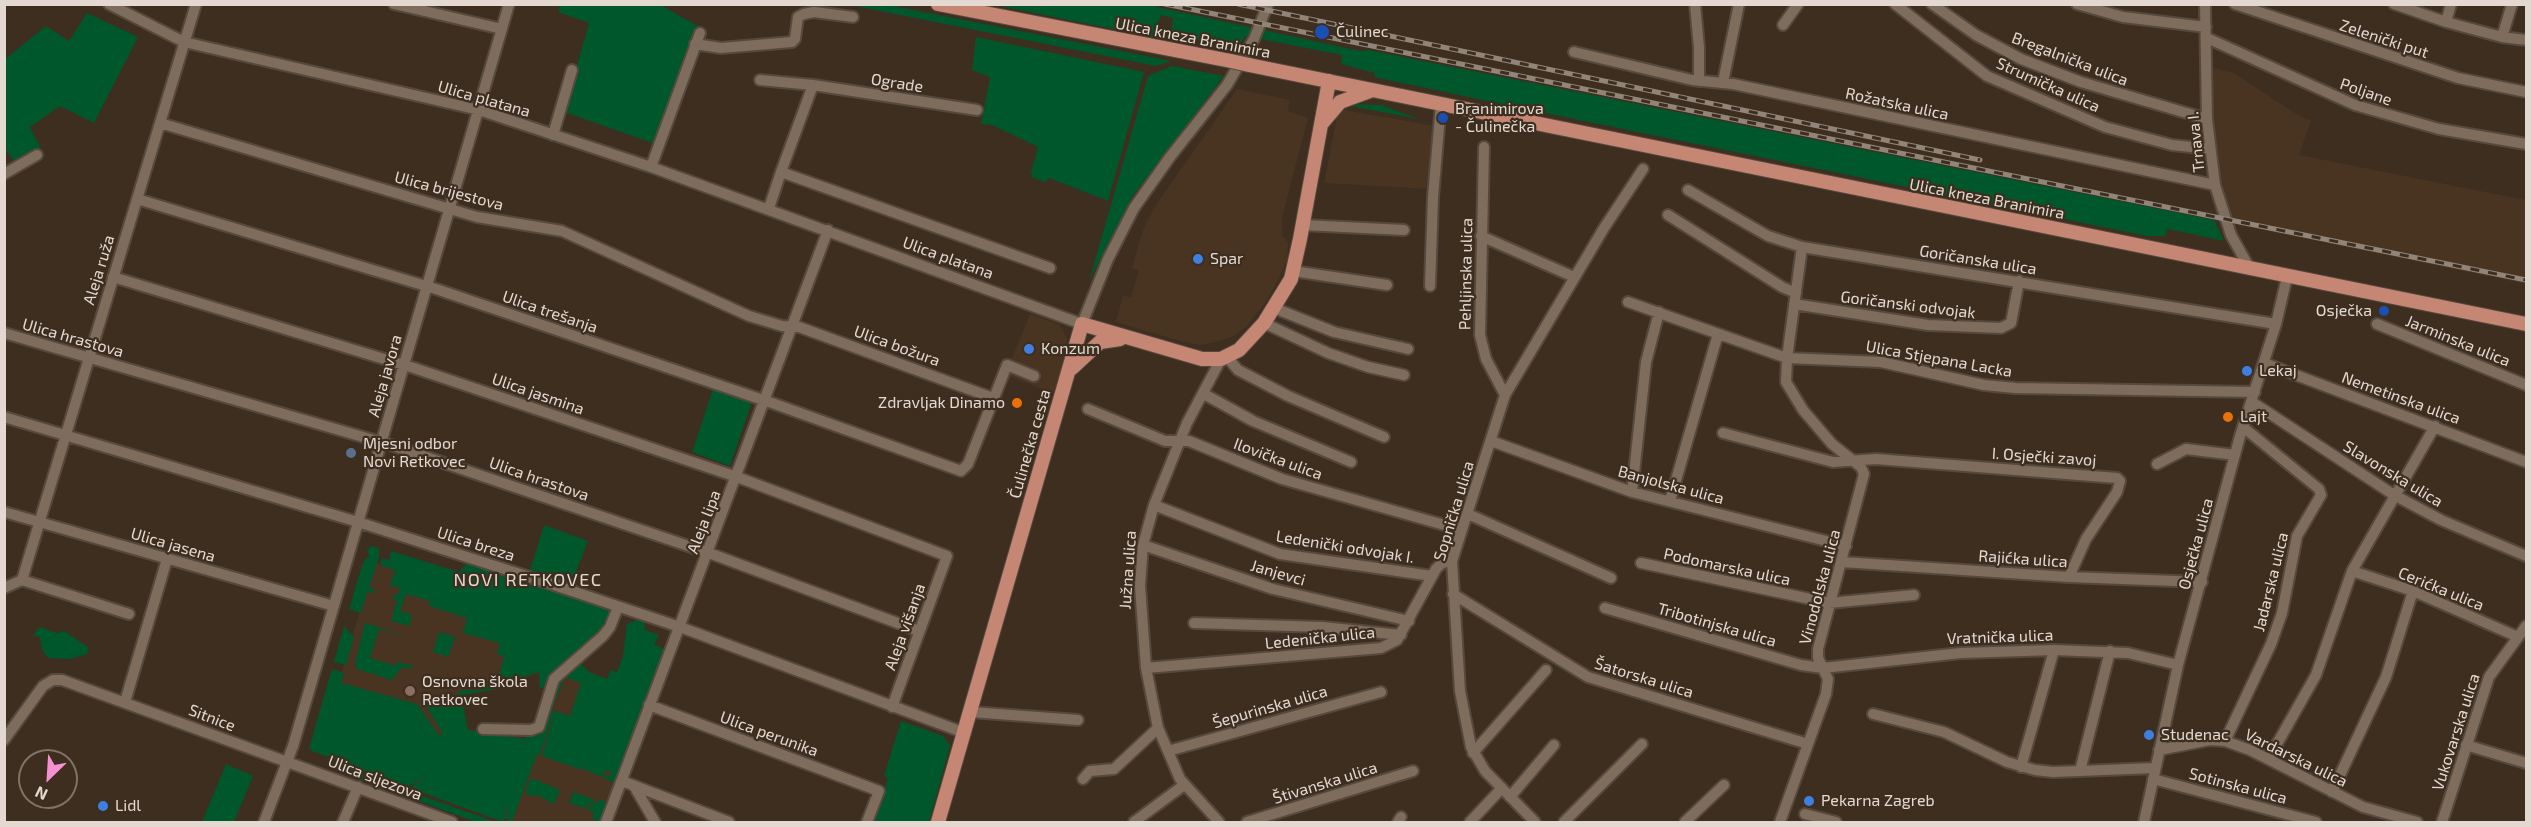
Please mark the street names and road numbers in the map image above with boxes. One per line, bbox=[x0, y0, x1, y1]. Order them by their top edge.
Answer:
street label: Ulica kneza Branimira bbox=[1114, 14, 1272, 62]
street label: Zelenički put bbox=[2337, 16, 2431, 62]
street label: Bregalnička ulica bbox=[2009, 28, 2131, 90]
street label: Strumička ulica bbox=[1993, 54, 2103, 116]
street label: Ograde bbox=[870, 69, 924, 97]
street label: Poljane bbox=[2337, 74, 2395, 110]
street label: Ulica platana bbox=[436, 77, 532, 121]
street label: Rožatska ulica bbox=[1844, 84, 1950, 124]
street label: Trnava I. bbox=[2183, 111, 2209, 173]
street label: Ulica brijestova bbox=[392, 167, 506, 215]
street label: Ulica kneza Branimira bbox=[1908, 175, 2066, 223]
street label: Pehljinska ulica bbox=[1455, 218, 1477, 330]
street label: Aleja ruža bbox=[79, 233, 119, 307]
street label: Ulica platana bbox=[900, 233, 996, 283]
street label: Goričanska ulica bbox=[1918, 241, 2038, 279]
street label: Ulica trešanja bbox=[500, 287, 600, 337]
street label: Goričanski odvojak bbox=[1839, 287, 1977, 323]
street label: Jarminska ulica bbox=[2403, 311, 2513, 371]
street label: Ulica hrastova bbox=[20, 314, 126, 362]
street label: Ulica božura bbox=[851, 322, 943, 370]
street label: Aleja javora bbox=[364, 332, 406, 420]
street label: Ulica Stjepana Lacka bbox=[1864, 337, 2014, 381]
street label: Nemetinska ulica bbox=[2339, 368, 2463, 428]
street label: Ulica jasmina bbox=[489, 369, 587, 419]
street label: Čulinečka cesta bbox=[1005, 387, 1055, 501]
street label: Ilovička ulica bbox=[1231, 434, 1325, 484]
street label: Slavonska ulica bbox=[2340, 437, 2446, 511]
street label: I. Osječki zavoj bbox=[1991, 444, 2097, 470]
street label: Ulica hrastova bbox=[486, 453, 592, 505]
street label: Sopnička ulica bbox=[1430, 459, 1478, 563]
street label: Banjolska ulica bbox=[1616, 462, 1726, 508]
street label: Aleja lipa bbox=[683, 488, 725, 556]
street label: Osječka ulica bbox=[2175, 496, 2217, 592]
street label: Ulica breza bbox=[435, 522, 517, 566]
street label: Ulica jasena bbox=[128, 524, 218, 566]
street label: Ledenički odvojak I. bbox=[1275, 527, 1415, 567]
street label: Vinodolska ulica bbox=[1795, 527, 1845, 647]
street label: Južna ulica bbox=[1116, 530, 1140, 610]
street label: Jadarska ulica bbox=[2249, 530, 2293, 634]
street label: Podomarska ulica bbox=[1662, 544, 1792, 590]
street label: Rajićka ulica bbox=[1978, 546, 2068, 572]
street label: Janjevci bbox=[1248, 556, 1308, 590]
street label: Cerićka ulica bbox=[2395, 563, 2487, 615]
street label: Aleja višanja bbox=[880, 581, 930, 673]
street label: Tribotinjska ulica bbox=[1655, 599, 1779, 651]
street label: Ledenička ulica bbox=[1264, 623, 1376, 653]
street label: Vratnička ulica bbox=[1946, 626, 2054, 648]
street label: Šatorska ulica bbox=[1592, 654, 1696, 702]
street label: Vukovarska ulica bbox=[2428, 671, 2484, 793]
street label: Šepurinska ulica bbox=[1210, 681, 1330, 733]
street label: Sitnice bbox=[186, 700, 238, 736]
street label: Ulica perunika bbox=[717, 707, 821, 761]
street label: Vardarska ulica bbox=[2242, 725, 2350, 791]
street label: Ulica sljezova bbox=[325, 751, 425, 805]
street label: Štivanska ulica bbox=[1270, 758, 1380, 808]
street label: Sotinska ulica bbox=[2187, 764, 2289, 808]

